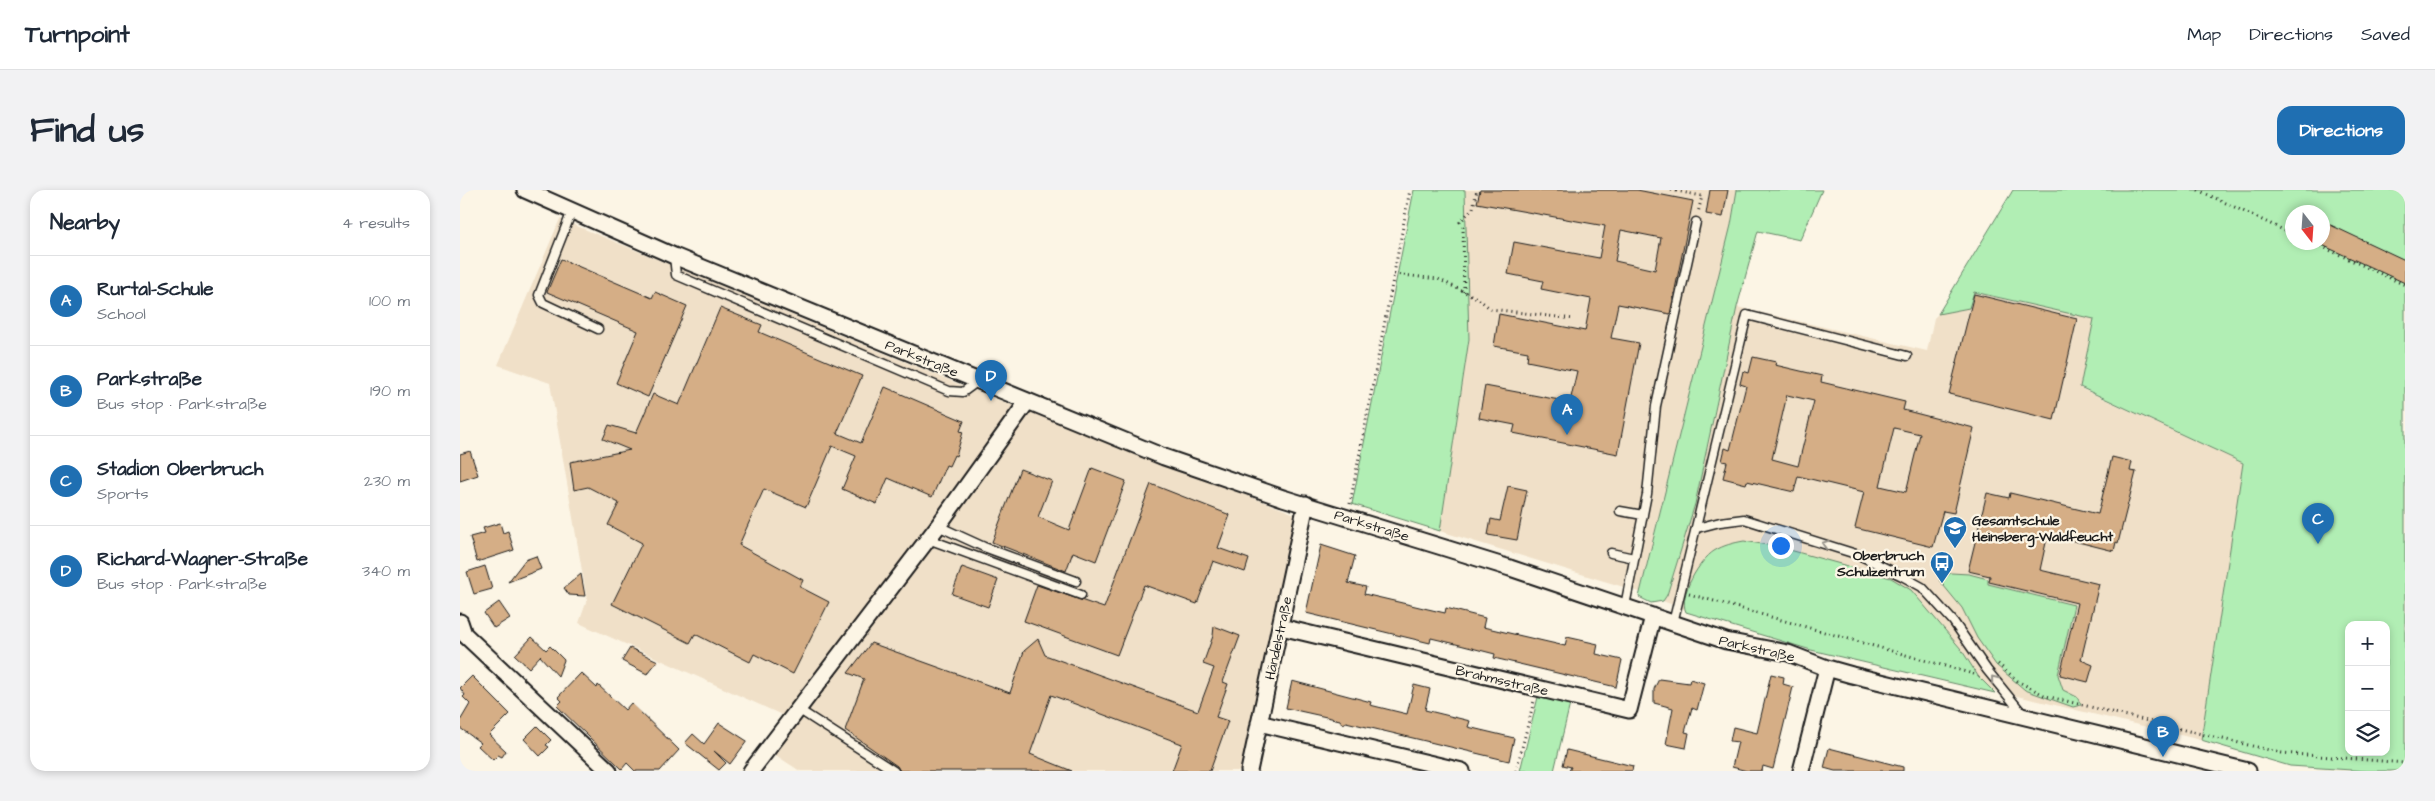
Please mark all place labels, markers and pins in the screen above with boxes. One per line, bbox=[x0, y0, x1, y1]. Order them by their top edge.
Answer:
pin: D bbox=[975, 360, 1007, 401]
pin: A bbox=[1551, 394, 1583, 435]
pin: C bbox=[2302, 503, 2334, 544]
place label: Gesamtschule Heinsberg-Waldfeucht bbox=[1972, 511, 2113, 548]
school or university icon: Gesamtschule Heinsberg-Waldfeucht bbox=[1942, 515, 1968, 549]
place label: Oberbruch Schulzentrum bbox=[1836, 546, 1925, 582]
bus stop icon: Oberbruch Schulzentrum bbox=[1929, 550, 1955, 584]
pin: B bbox=[2147, 716, 2179, 757]

